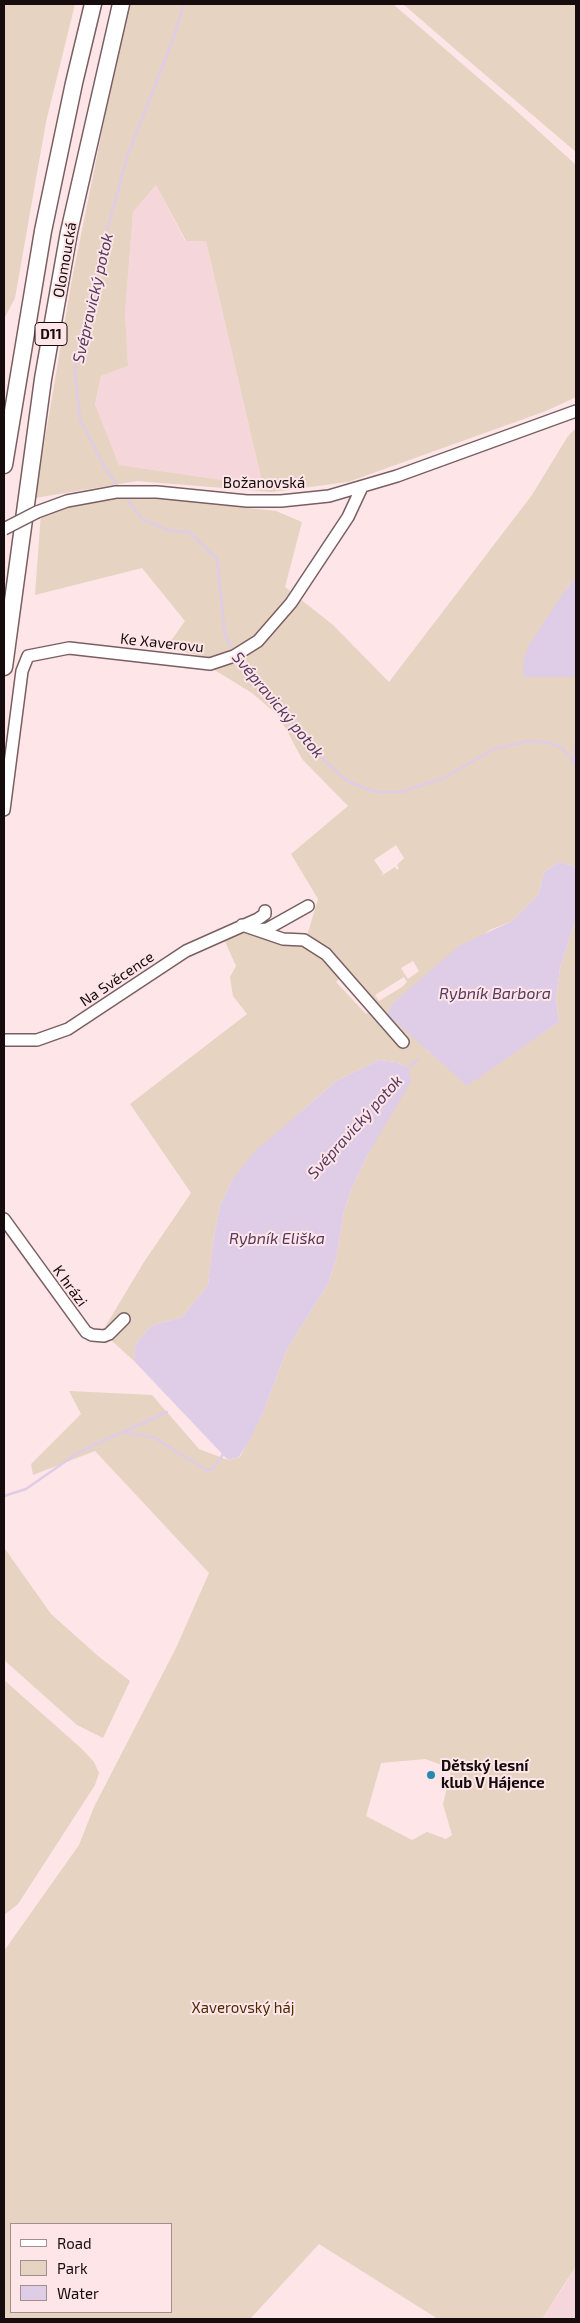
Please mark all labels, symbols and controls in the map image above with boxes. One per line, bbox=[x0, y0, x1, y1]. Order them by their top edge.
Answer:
street label: Olomoucká bbox=[50, 221, 80, 299]
water label: Svépravický potok bbox=[69, 231, 117, 365]
road number: D11 bbox=[35, 322, 67, 346]
street label: Božanovská bbox=[223, 474, 305, 492]
street label: Ke Xaverovu bbox=[119, 630, 205, 656]
water label: Svépravický potok bbox=[228, 648, 328, 762]
street label: Na Svěcence bbox=[76, 948, 158, 1010]
water label: Rybník Barbora bbox=[439, 984, 551, 1004]
water label: Svépravický potok bbox=[303, 1071, 407, 1183]
water label: Rybník Eliška bbox=[229, 1229, 325, 1249]
street label: K hrázi bbox=[49, 1262, 91, 1310]
place label: Dětský lesní klub V Hájence bbox=[441, 1757, 545, 1792]
marker: Dětský lesní klub V Hájence bbox=[425, 1769, 437, 1781]
park label: Xaverovský háj bbox=[192, 1999, 294, 2017]
legend bbox=[10, 2223, 172, 2313]
text: Road bbox=[57, 2234, 92, 2252]
text: Park bbox=[57, 2259, 88, 2277]
text: Water bbox=[57, 2284, 99, 2302]

